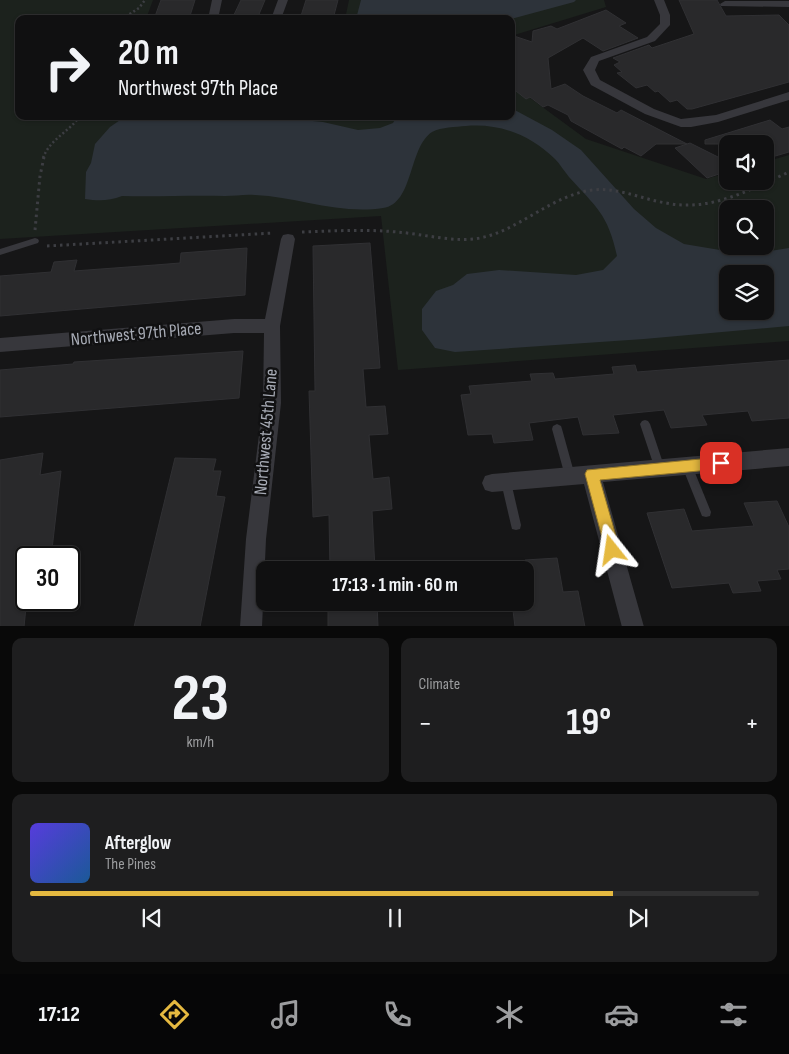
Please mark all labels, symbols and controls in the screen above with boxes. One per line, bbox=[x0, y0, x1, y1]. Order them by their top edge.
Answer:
text: 20 m bbox=[118, 32, 179, 75]
icon: right bbox=[35, 35, 100, 100]
text: Northwest 97th Place bbox=[118, 75, 278, 102]
map controls bbox=[719, 135, 774, 320]
button: sound bbox=[719, 135, 774, 190]
button: search bbox=[719, 200, 774, 255]
button: layers bbox=[719, 265, 774, 320]
street label: Northwest 97th Place bbox=[70, 318, 202, 350]
street label: Northwest 45th Lane bbox=[250, 368, 282, 496]
pin bbox=[700, 442, 742, 484]
icon: arrive bbox=[707, 449, 735, 477]
position arrow bbox=[585, 523, 637, 575]
speed limit sign: 30 bbox=[15, 546, 80, 611]
text: 17:13 · 1 min · 60 m bbox=[332, 574, 458, 597]
text: 23 bbox=[171, 661, 229, 739]
text: Climate bbox=[419, 675, 460, 694]
text: 19° bbox=[566, 700, 611, 745]
text: − bbox=[419, 707, 432, 740]
text: + bbox=[745, 707, 759, 740]
text: km/h bbox=[186, 733, 214, 752]
text: Afterglow bbox=[105, 832, 171, 855]
text: The Pines bbox=[105, 855, 156, 874]
icon: previous bbox=[138, 904, 166, 932]
icon: pause bbox=[381, 904, 409, 932]
icon: next bbox=[624, 904, 652, 932]
icon: directions bbox=[157, 997, 192, 1032]
icon: music bbox=[268, 997, 303, 1032]
icon: phone bbox=[380, 997, 415, 1032]
icon: climate bbox=[492, 997, 527, 1032]
icon: car bbox=[604, 997, 639, 1032]
icon: filters bbox=[716, 997, 751, 1032]
text: 17:12 bbox=[38, 1001, 80, 1028]

